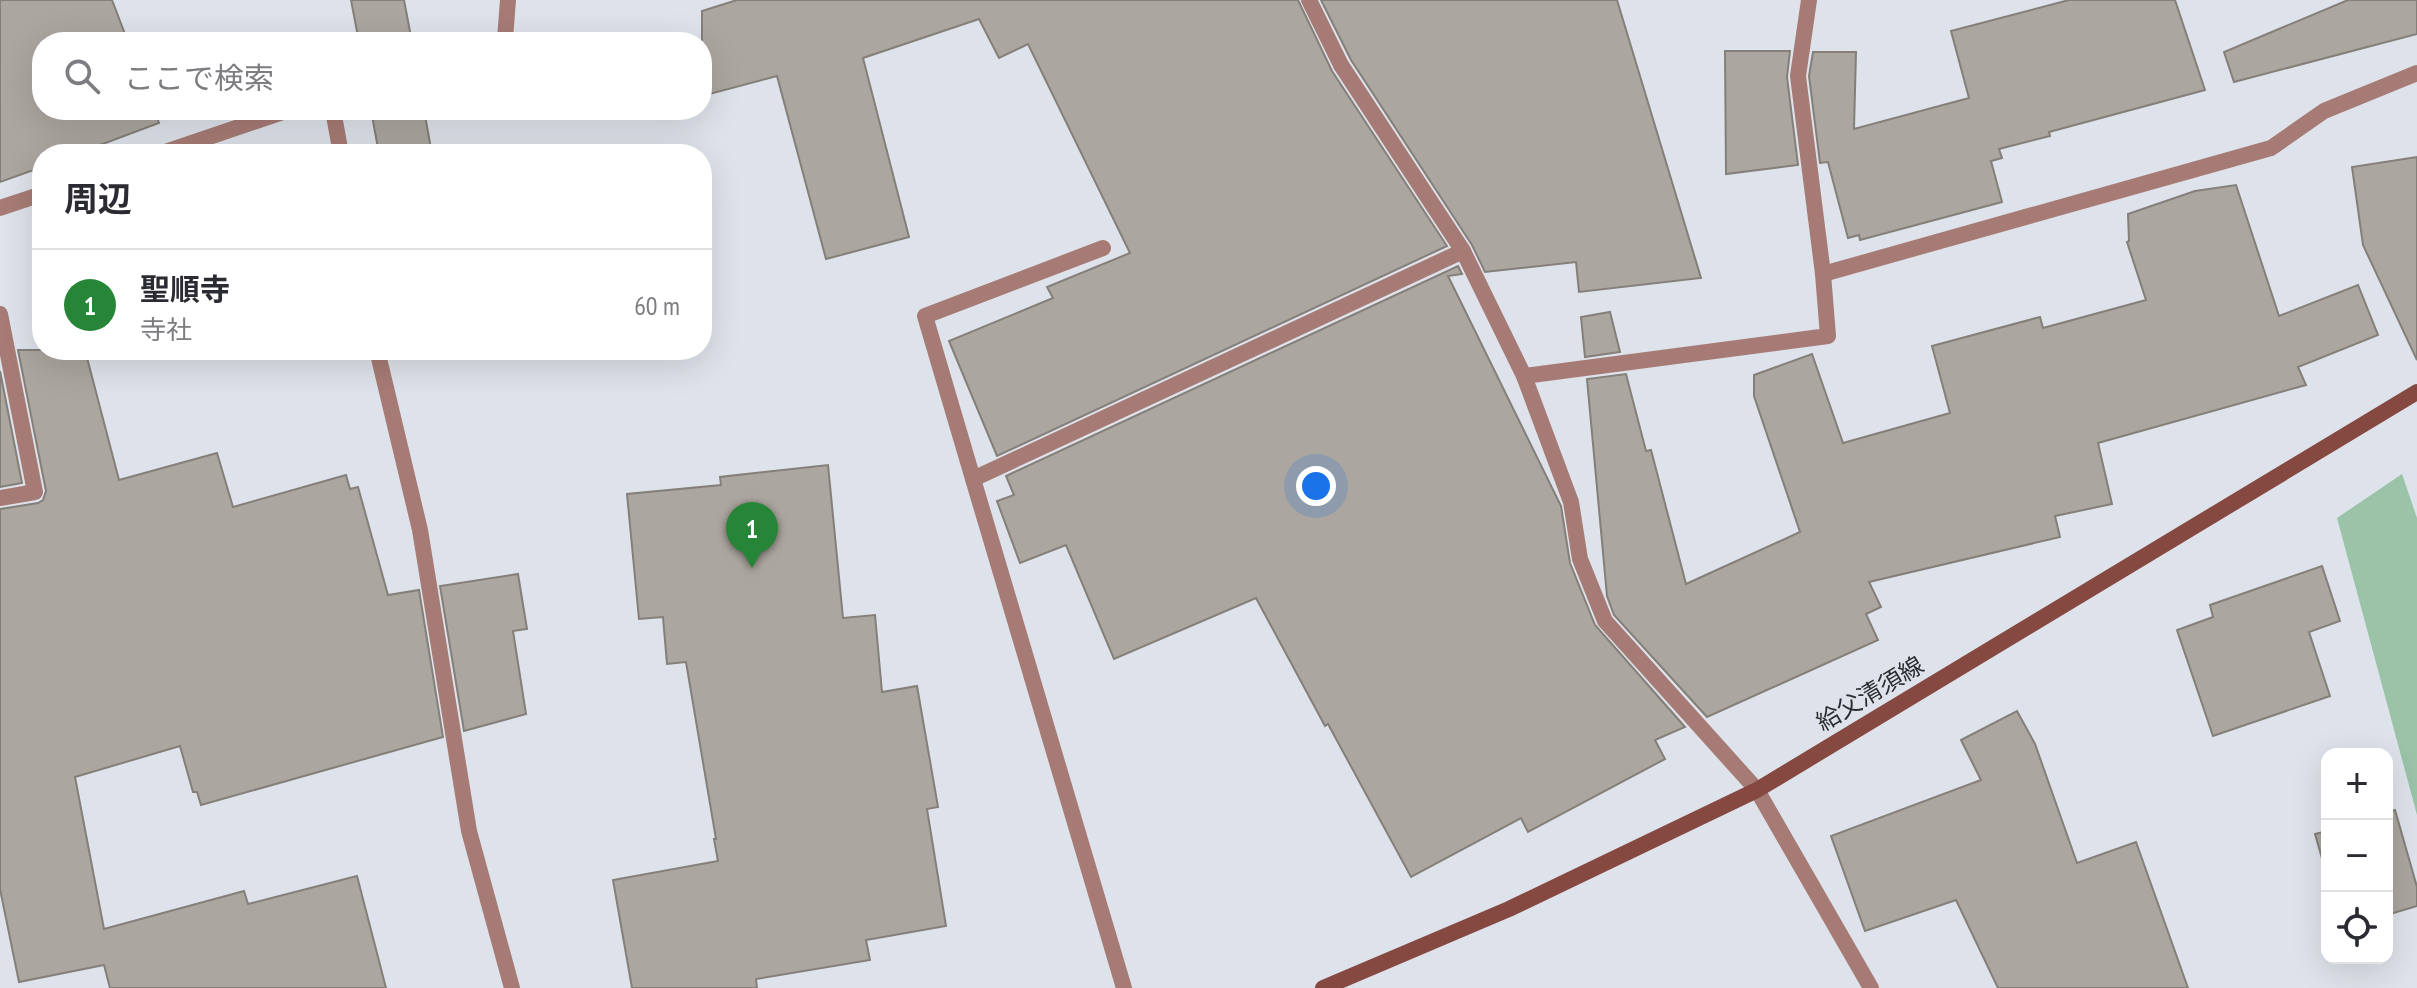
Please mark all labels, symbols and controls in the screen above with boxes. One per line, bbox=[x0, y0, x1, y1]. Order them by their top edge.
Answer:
search box bbox=[32, 32, 712, 120]
icon: search bbox=[60, 54, 104, 98]
text: ここで検索 bbox=[124, 58, 274, 97]
text: 周辺 bbox=[64, 176, 132, 220]
text: 聖順寺 bbox=[140, 269, 230, 308]
text: 1 bbox=[84, 289, 96, 322]
text: 60 m bbox=[634, 289, 680, 322]
text: 寺社 bbox=[140, 313, 192, 346]
your location bbox=[1296, 466, 1336, 506]
pin: 1 bbox=[726, 502, 778, 568]
street label: 給父清須線 bbox=[1810, 649, 1929, 738]
map controls bbox=[2321, 748, 2393, 964]
button: + bbox=[2321, 748, 2393, 820]
button: − bbox=[2321, 820, 2393, 892]
button: locate bbox=[2321, 892, 2393, 964]

